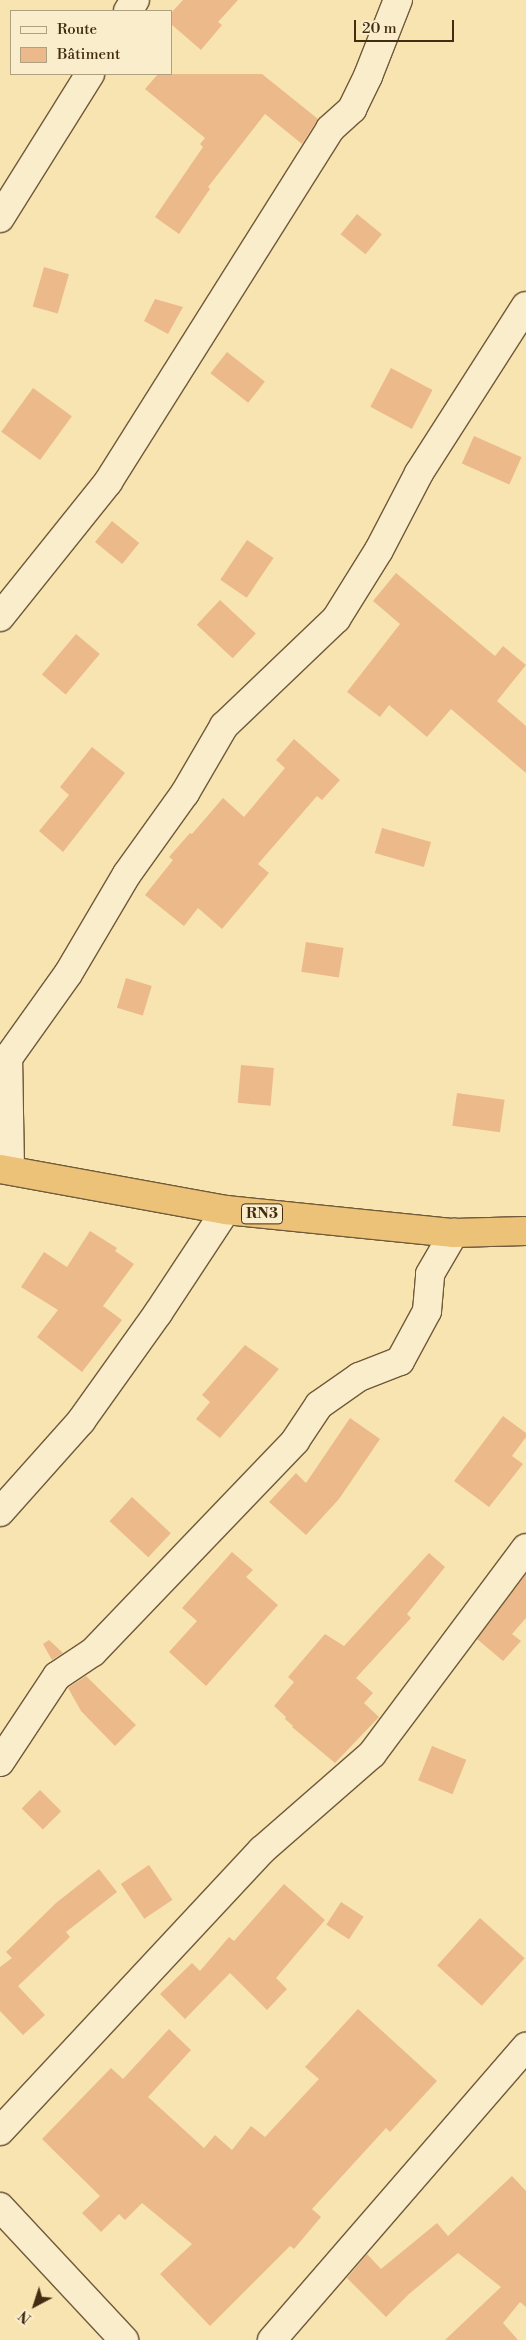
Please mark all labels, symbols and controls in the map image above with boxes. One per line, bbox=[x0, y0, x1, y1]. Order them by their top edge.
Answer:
legend bbox=[10, 10, 172, 75]
scale bar bbox=[356, 10, 456, 42]
text: 20 m bbox=[362, 19, 397, 38]
text: Route bbox=[57, 20, 97, 39]
text: Bâtiment bbox=[57, 45, 120, 64]
road number: RN3 bbox=[241, 1202, 283, 1226]
north arrow bbox=[10, 2280, 60, 2330]
text: N bbox=[15, 2306, 35, 2327]

